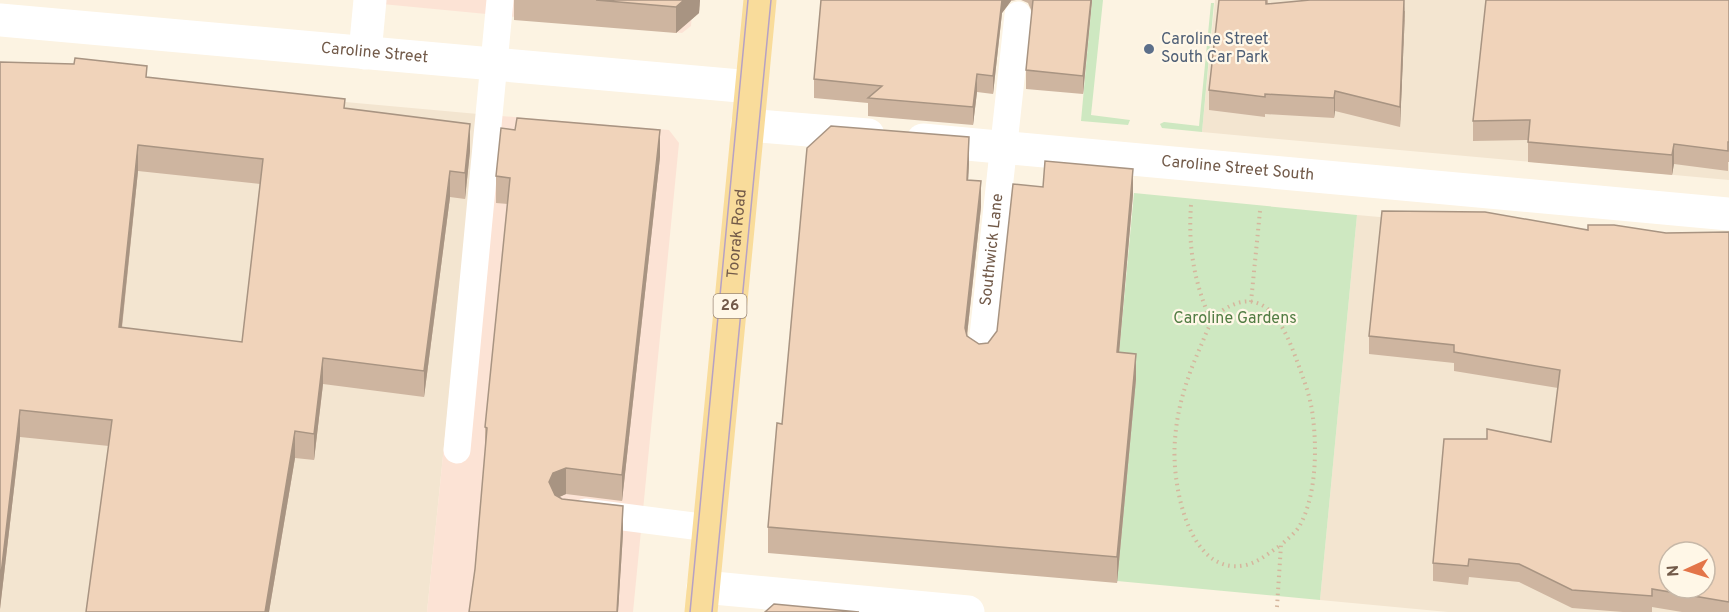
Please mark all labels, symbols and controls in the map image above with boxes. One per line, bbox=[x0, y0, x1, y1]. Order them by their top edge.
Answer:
place label: Caroline Street South Car Park bbox=[1161, 30, 1269, 68]
street label: Caroline Street bbox=[320, 39, 429, 68]
marker: Caroline Street South Car Park bbox=[1142, 42, 1156, 56]
street label: Caroline Street South bbox=[1160, 152, 1315, 186]
street label: Toorak Road bbox=[723, 188, 752, 279]
street label: Southwick Lane bbox=[976, 192, 1008, 307]
road number: 26 bbox=[714, 294, 746, 318]
park label: Caroline Gardens bbox=[1173, 309, 1297, 329]
north arrow bbox=[1657, 540, 1717, 600]
text: N bbox=[1664, 564, 1684, 577]

